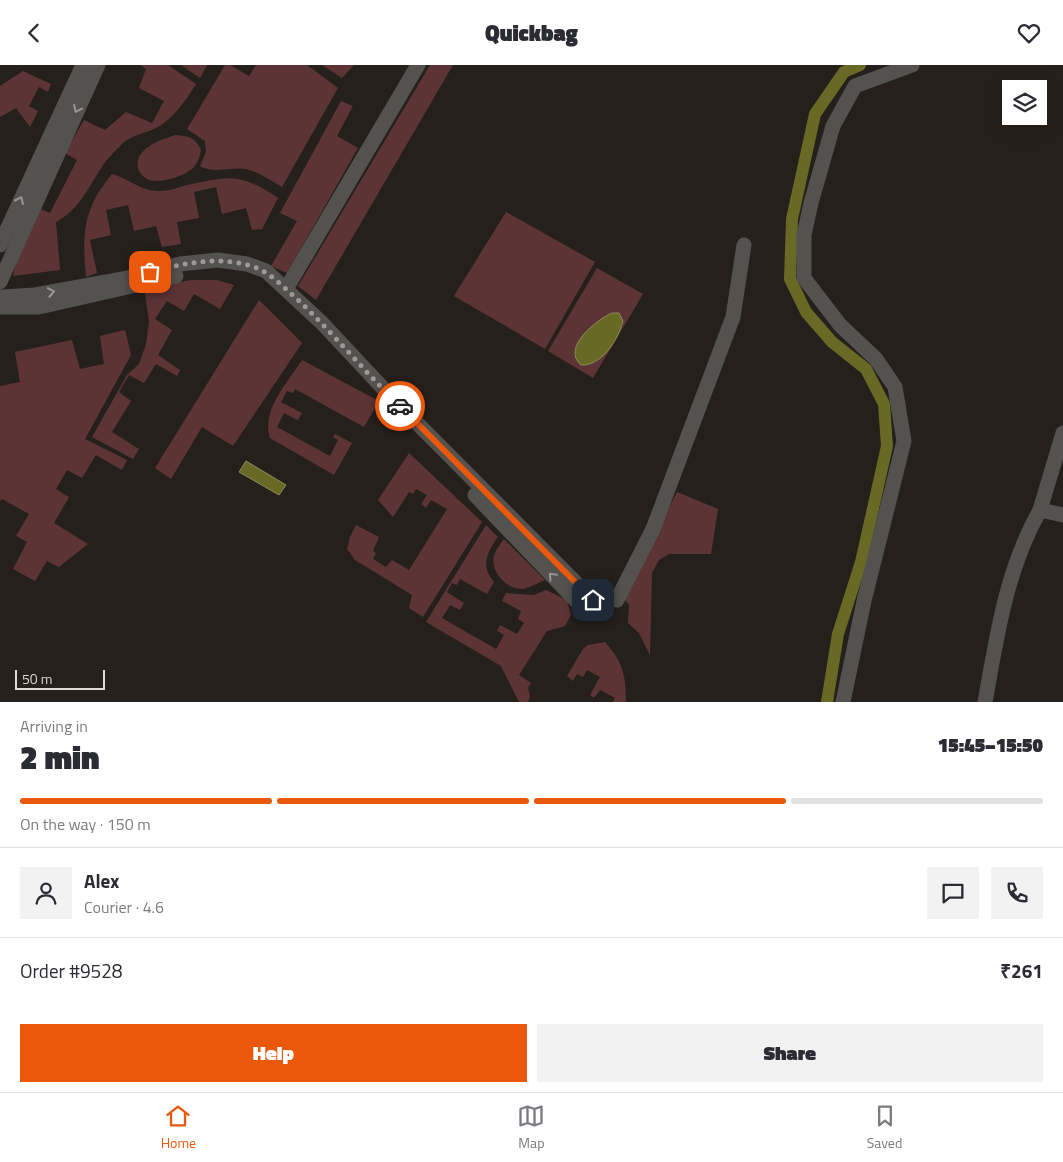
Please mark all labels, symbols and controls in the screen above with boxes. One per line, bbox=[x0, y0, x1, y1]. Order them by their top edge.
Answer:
text: Quickbag bbox=[485, 16, 578, 50]
icon: back bbox=[20, 19, 48, 47]
icon: heart bbox=[1015, 19, 1043, 47]
map controls bbox=[1002, 80, 1047, 125]
button: layers bbox=[1002, 80, 1047, 125]
one-way arrow bbox=[73, 104, 84, 113]
one-way arrow bbox=[13, 196, 24, 205]
pin bbox=[129, 251, 171, 293]
icon: bag bbox=[136, 258, 164, 286]
one-way arrow bbox=[47, 287, 56, 298]
courier bbox=[375, 381, 425, 431]
icon: car bbox=[386, 392, 414, 420]
one-way arrow bbox=[549, 573, 558, 582]
pin bbox=[572, 579, 614, 621]
icon: home bbox=[579, 586, 607, 614]
scale bar bbox=[15, 667, 105, 690]
text: 50 m bbox=[22, 668, 52, 689]
text: Arriving in bbox=[20, 714, 88, 738]
text: 15:45–15:50 bbox=[938, 730, 1043, 759]
text: 2 min bbox=[20, 733, 100, 781]
text: On the way · 150 m bbox=[20, 812, 151, 836]
text: Alex bbox=[84, 866, 119, 895]
button: person bbox=[20, 867, 72, 919]
button: chat bbox=[927, 867, 979, 919]
button: phone bbox=[991, 867, 1043, 919]
text: Courier · 4.6 bbox=[84, 895, 164, 919]
text: Order #9528 bbox=[20, 956, 122, 985]
text: ₹261 bbox=[1000, 956, 1043, 985]
button: Help bbox=[20, 1024, 527, 1082]
button: Share bbox=[537, 1024, 1043, 1082]
tab: Home bbox=[161, 1102, 196, 1153]
tab: Map bbox=[517, 1102, 545, 1153]
tab: Saved bbox=[867, 1102, 902, 1153]

